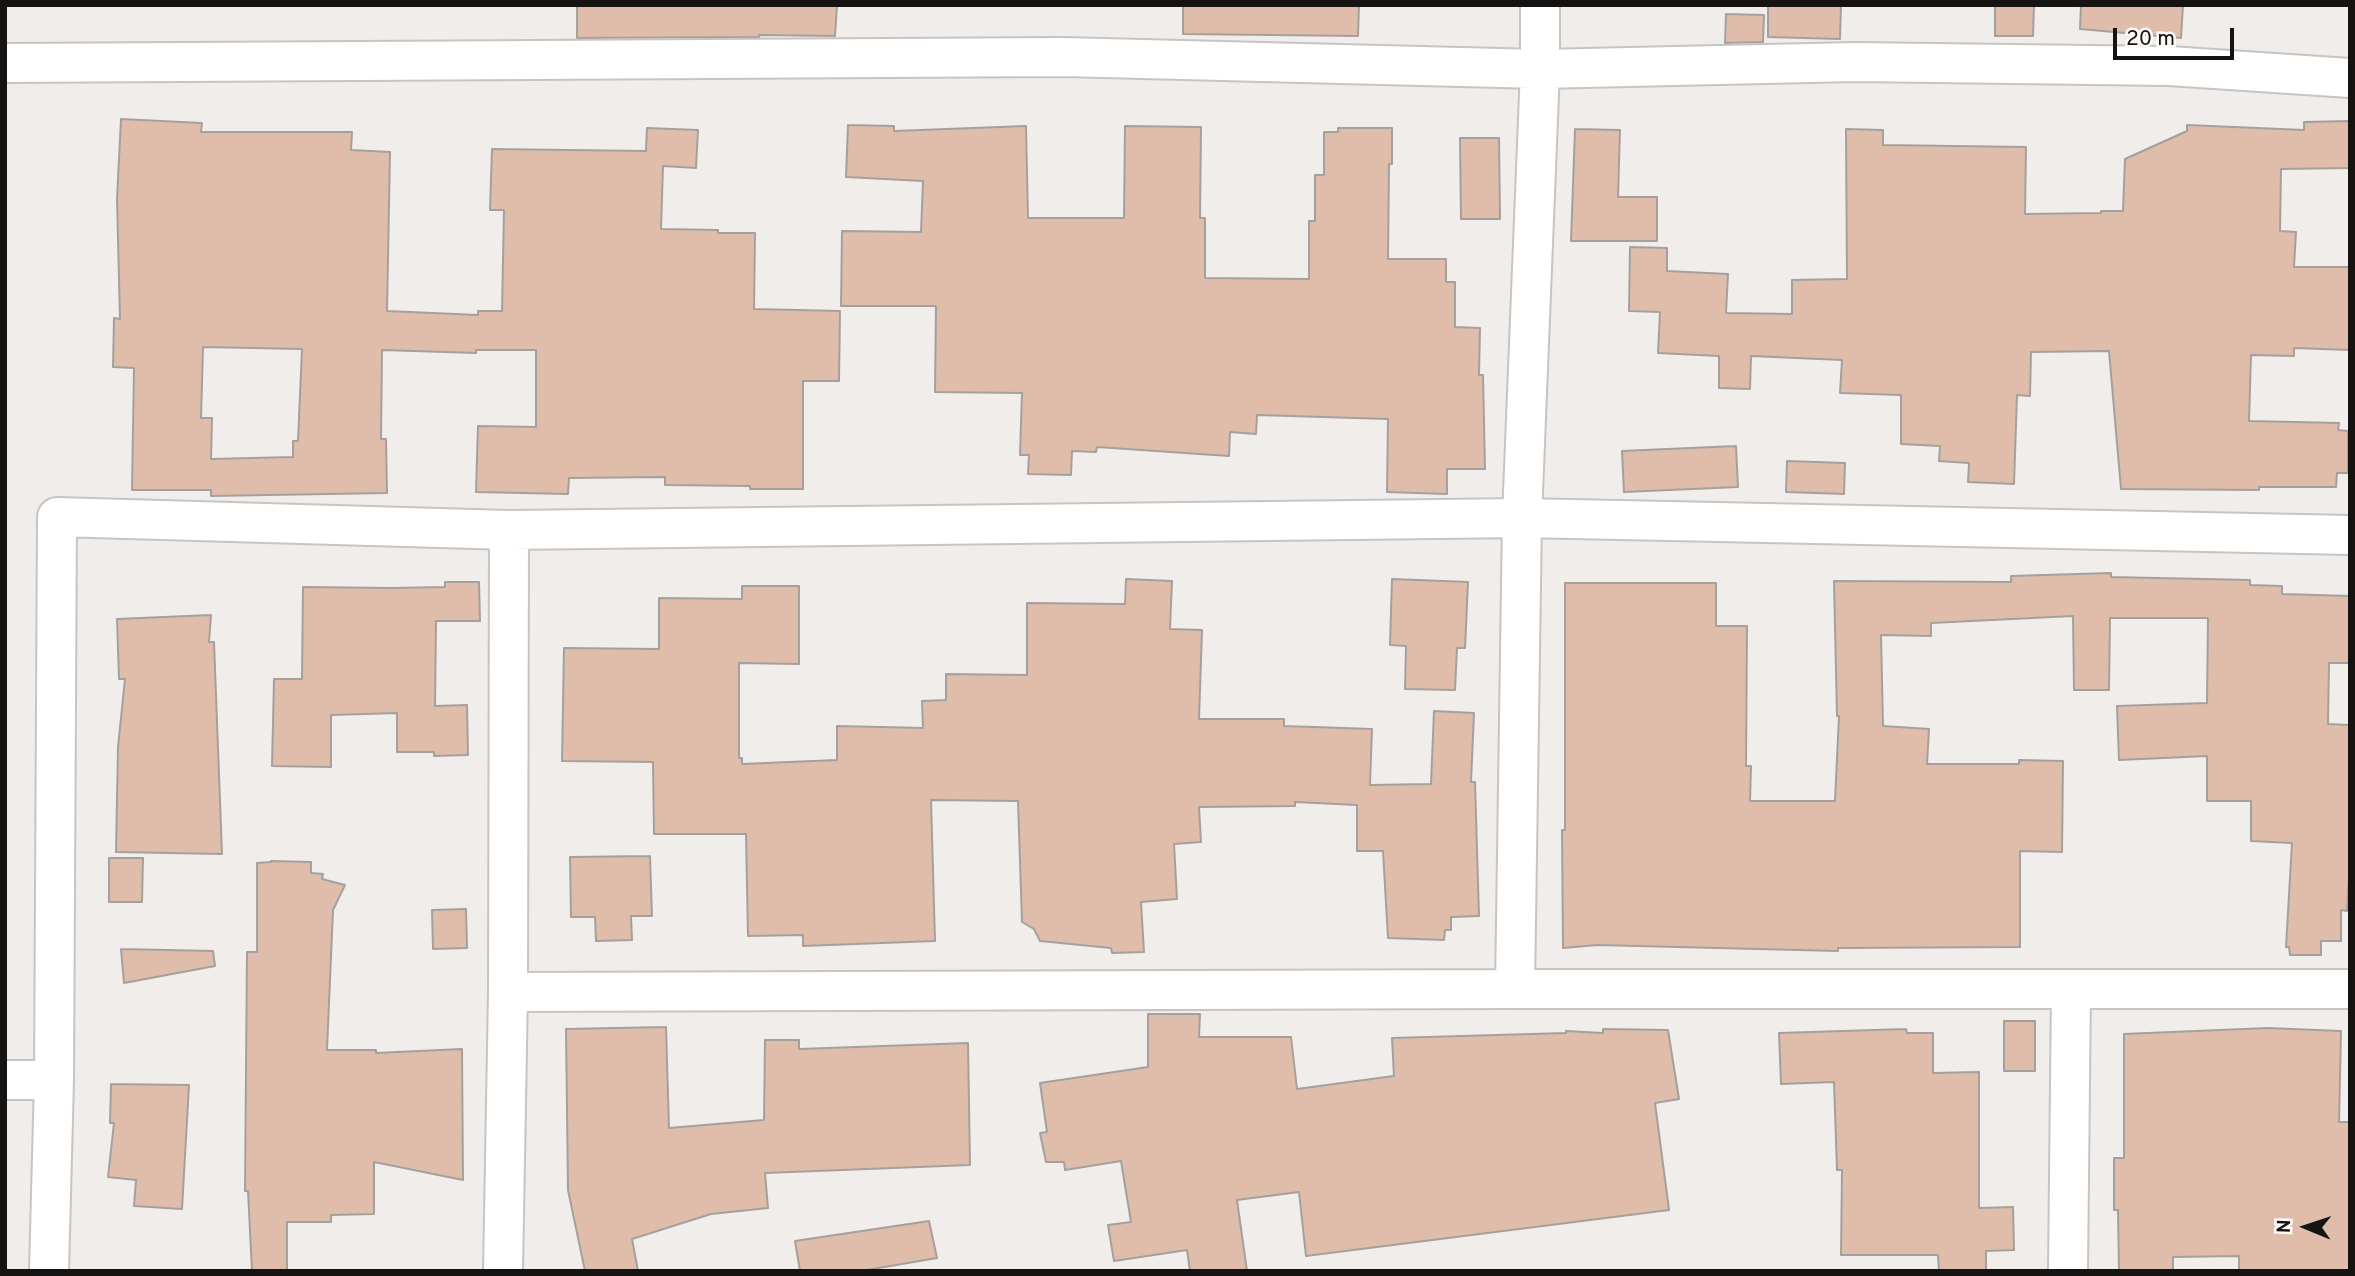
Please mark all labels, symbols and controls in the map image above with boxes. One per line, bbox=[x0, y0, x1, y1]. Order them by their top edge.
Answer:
scale bar bbox=[2117, 14, 2238, 58]
text: 20 m bbox=[2126, 26, 2175, 53]
north arrow bbox=[2271, 1192, 2341, 1262]
text: N bbox=[2273, 1219, 2297, 1234]

